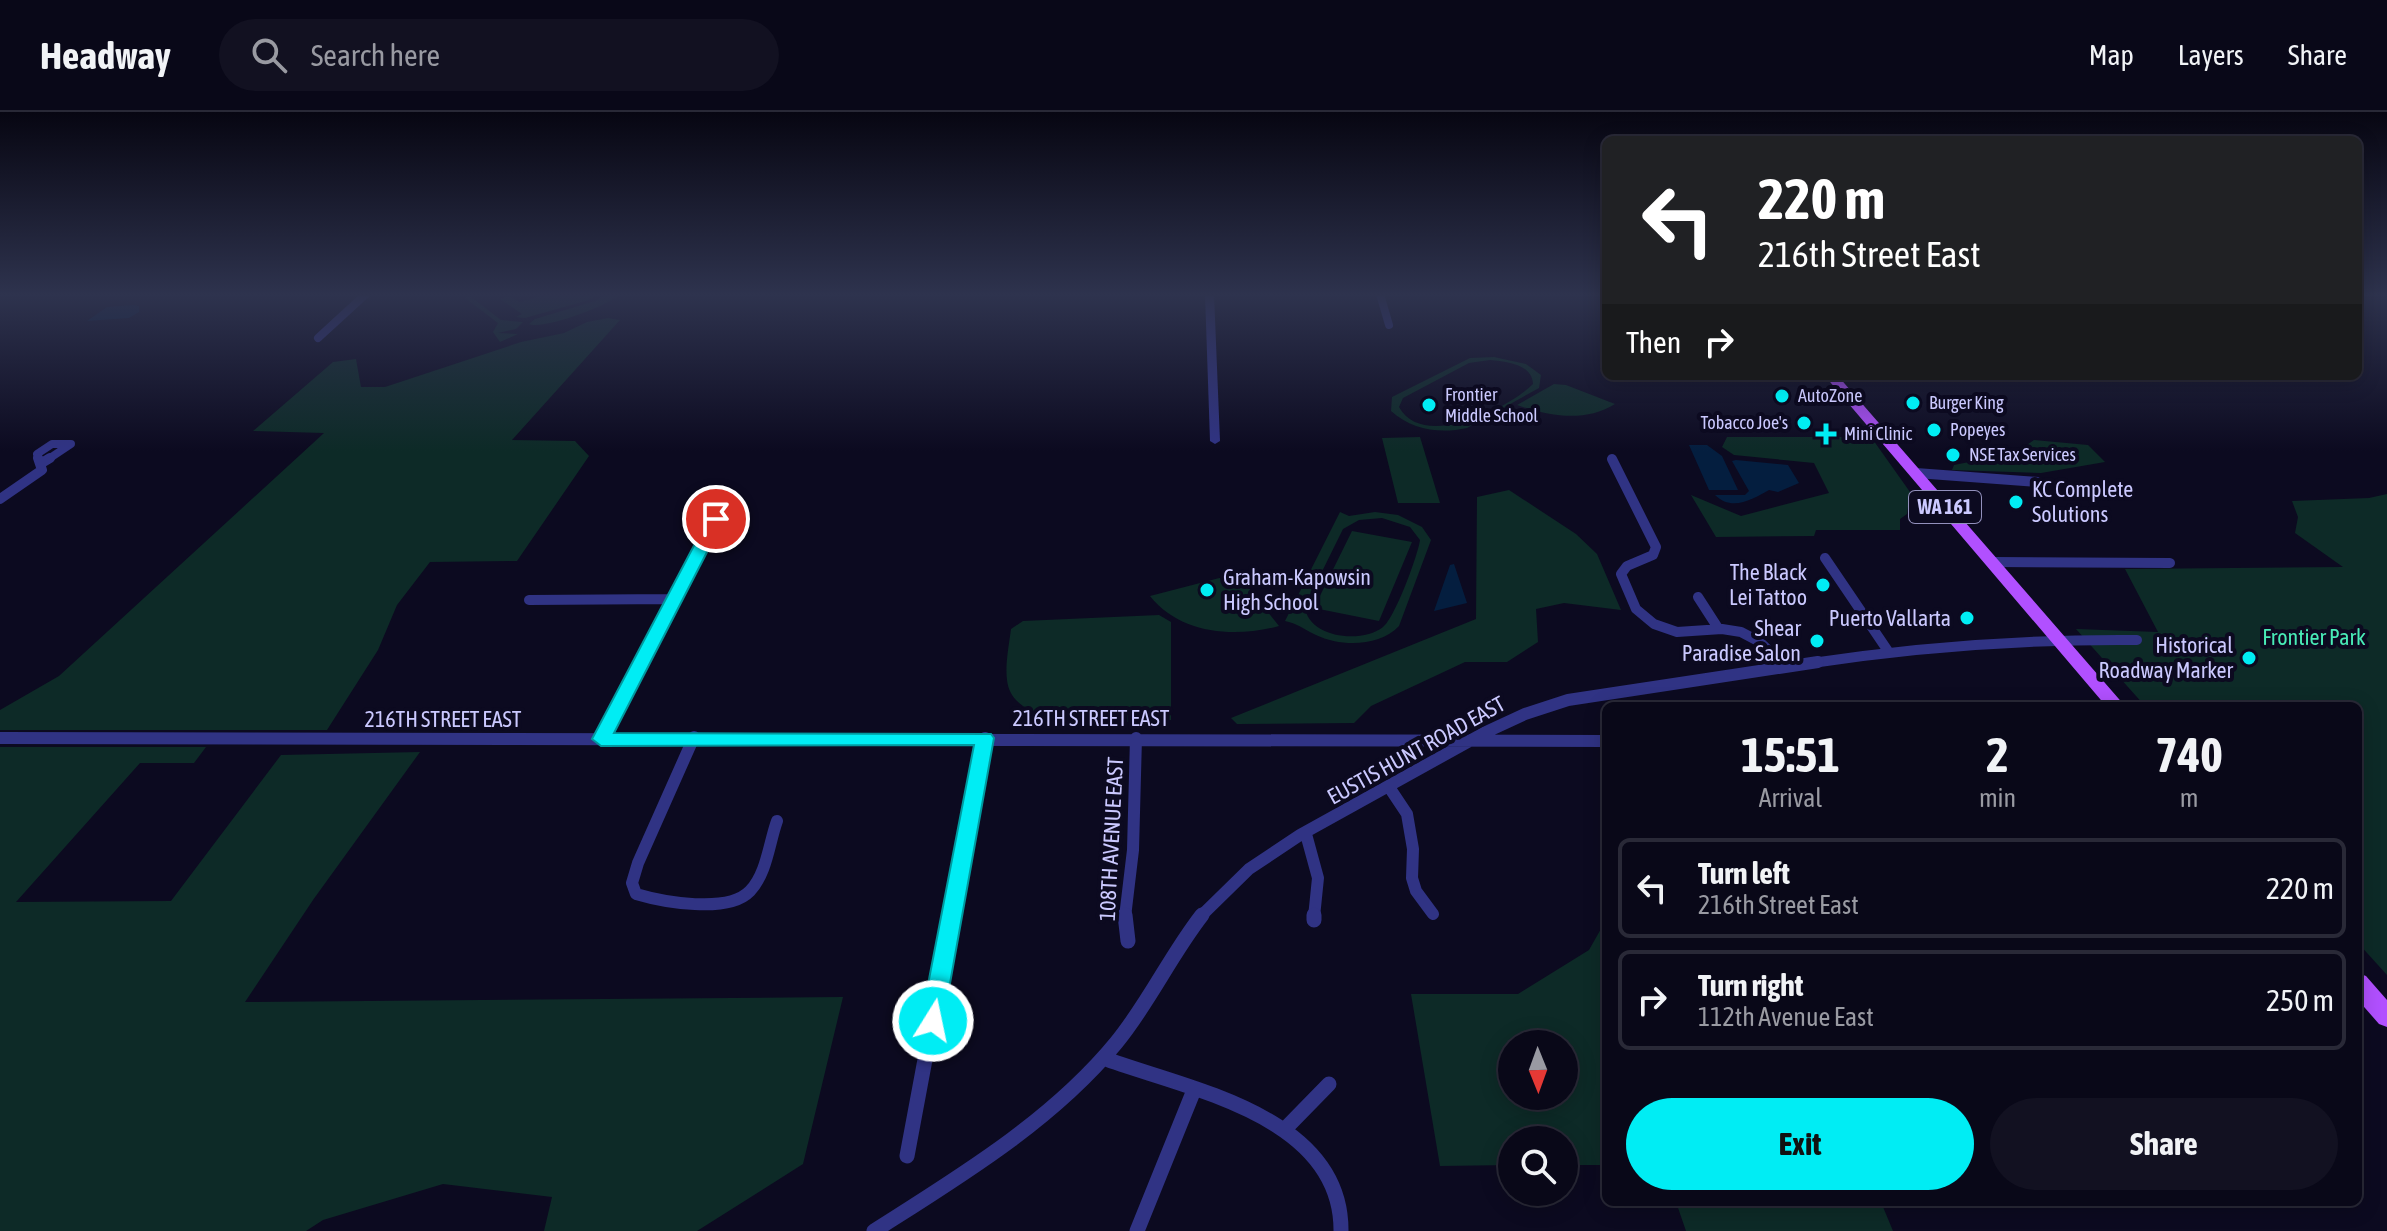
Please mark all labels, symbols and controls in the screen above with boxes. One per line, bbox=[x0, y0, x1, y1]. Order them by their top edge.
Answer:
search box bbox=[219, 19, 779, 91]
icon: search bbox=[247, 33, 291, 77]
text: Headway bbox=[40, 34, 171, 77]
text: Search here bbox=[311, 38, 440, 72]
text: Map bbox=[2089, 39, 2134, 71]
text: Layers bbox=[2178, 39, 2244, 71]
text: Share bbox=[2288, 39, 2347, 71]
text: 220 m bbox=[1758, 167, 1885, 231]
icon: left bbox=[1626, 168, 1730, 272]
text: 216th Street East bbox=[1758, 233, 1981, 275]
icon: right bbox=[1697, 320, 1741, 364]
text: Then bbox=[1626, 325, 1681, 359]
place label: Frontier Middle School bbox=[1445, 384, 1538, 426]
place label: AutoZone bbox=[1798, 385, 1862, 406]
marker: AutoZone bbox=[1773, 387, 1791, 405]
place label: Burger King bbox=[1929, 392, 2004, 413]
marker: Burger King bbox=[1904, 394, 1922, 412]
marker: Frontier Middle School bbox=[1420, 396, 1438, 414]
place label: Tobacco Joe's bbox=[1700, 412, 1788, 433]
marker: Tobacco Joe's bbox=[1795, 414, 1813, 432]
place label: Popeyes bbox=[1950, 419, 2005, 440]
marker: Popeyes bbox=[1925, 421, 1943, 439]
marker: Mini Clinic bbox=[1815, 423, 1837, 445]
place label: Mini Clinic bbox=[1844, 423, 1912, 444]
place label: NSE Tax Services bbox=[1969, 444, 2076, 465]
marker: NSE Tax Services bbox=[1944, 446, 1962, 464]
place label: KC Complete Solutions bbox=[2032, 476, 2133, 527]
pin bbox=[682, 485, 750, 553]
road number: WA 161 bbox=[1909, 491, 1981, 523]
marker: KC Complete Solutions bbox=[2007, 493, 2025, 511]
icon: arrive bbox=[694, 497, 738, 541]
place label: The Black Lei Tattoo bbox=[1729, 559, 1807, 610]
place label: Graham-Kapowsin High School bbox=[1223, 564, 1371, 615]
marker: The Black Lei Tattoo bbox=[1814, 576, 1832, 594]
marker: Graham-Kapowsin High School bbox=[1198, 581, 1216, 599]
place label: Puerto Vallarta bbox=[1829, 605, 1951, 631]
marker: Puerto Vallarta bbox=[1958, 609, 1976, 627]
place label: Shear Paradise Salon bbox=[1682, 615, 1802, 666]
park label: Frontier Park bbox=[2262, 624, 2366, 650]
marker: Shear Paradise Salon bbox=[1808, 632, 1826, 650]
place label: Historical Roadway Marker bbox=[2099, 632, 2234, 683]
marker: Historical Roadway Marker bbox=[2240, 649, 2258, 667]
street label: EUSTIS HUNT ROAD EAST bbox=[1323, 690, 1510, 810]
street label: 216TH STREET EAST bbox=[1013, 705, 1170, 731]
street label: 216TH STREET EAST bbox=[365, 706, 522, 732]
text: 15:51 bbox=[1741, 727, 1840, 782]
text: 2 bbox=[1986, 727, 2009, 782]
text: 740 bbox=[2155, 727, 2223, 782]
street label: 108TH AVENUE EAST bbox=[1094, 756, 1128, 922]
text: Arrival bbox=[1759, 783, 1822, 813]
text: min bbox=[1979, 783, 2016, 813]
text: m bbox=[2180, 783, 2198, 813]
text: Turn left bbox=[1698, 856, 1790, 890]
icon: left bbox=[1630, 866, 1674, 910]
text: 220 m bbox=[2266, 871, 2334, 905]
text: 216th Street East bbox=[1698, 890, 1859, 920]
text: Turn right bbox=[1698, 968, 1804, 1002]
icon: right bbox=[1630, 978, 1674, 1022]
position arrow bbox=[891, 979, 975, 1063]
text: 250 m bbox=[2266, 983, 2334, 1017]
text: 112th Avenue East bbox=[1698, 1002, 1874, 1032]
north arrow bbox=[1498, 1030, 1578, 1110]
map controls bbox=[1498, 1030, 1578, 1206]
button: Exit bbox=[1626, 1098, 1974, 1190]
button: Share bbox=[1990, 1098, 2338, 1190]
button: search bbox=[1498, 1126, 1578, 1206]

